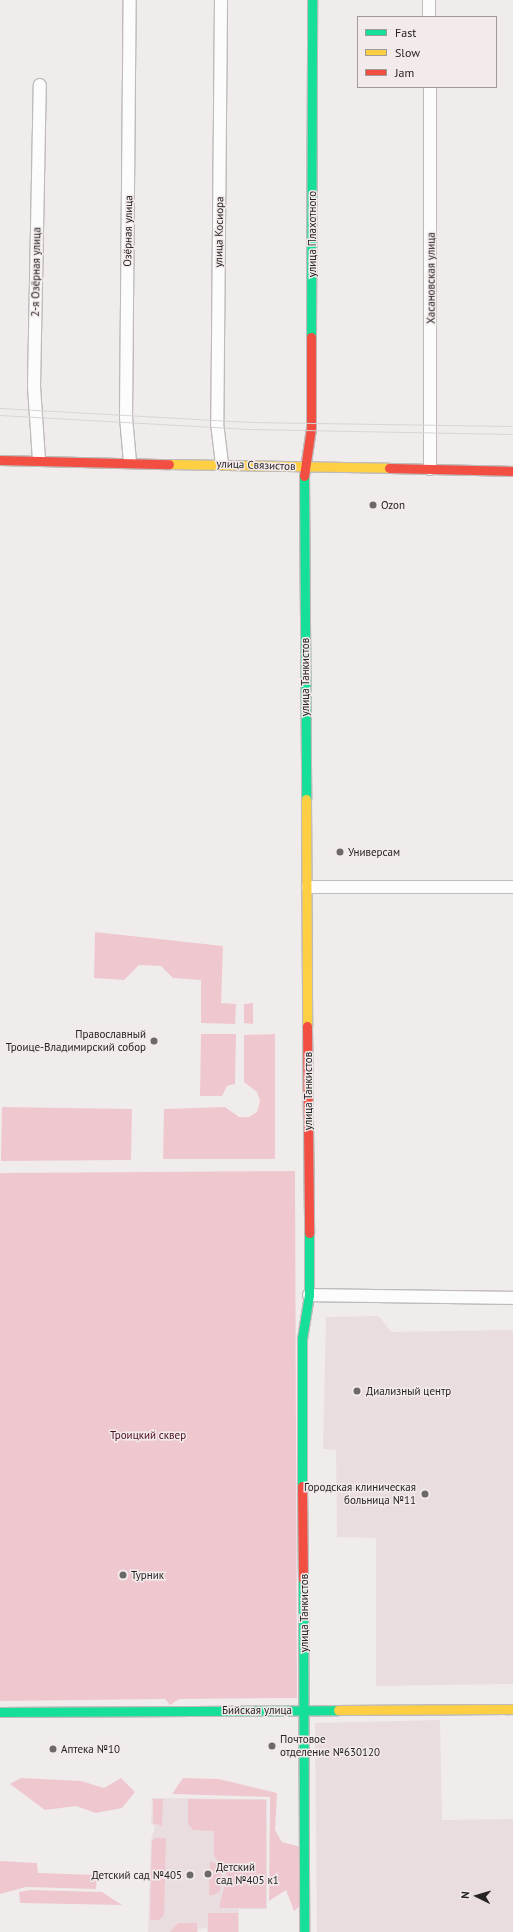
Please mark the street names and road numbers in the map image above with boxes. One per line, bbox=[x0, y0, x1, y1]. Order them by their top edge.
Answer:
street label: улица Плахотного bbox=[305, 191, 319, 277]
street label: Озёрная улица bbox=[121, 195, 135, 267]
street label: улица Косиора bbox=[212, 196, 226, 268]
street label: 2-я Озёрная улица bbox=[29, 227, 43, 317]
street label: Хасановская улица bbox=[424, 232, 438, 324]
street label: улица Связистов bbox=[216, 457, 296, 473]
street label: улица Танкистов bbox=[298, 638, 312, 716]
street label: улица Танкистов bbox=[301, 1052, 315, 1130]
street label: улица Танкистов bbox=[297, 1574, 311, 1652]
street label: Бийская улица bbox=[222, 1703, 292, 1717]

